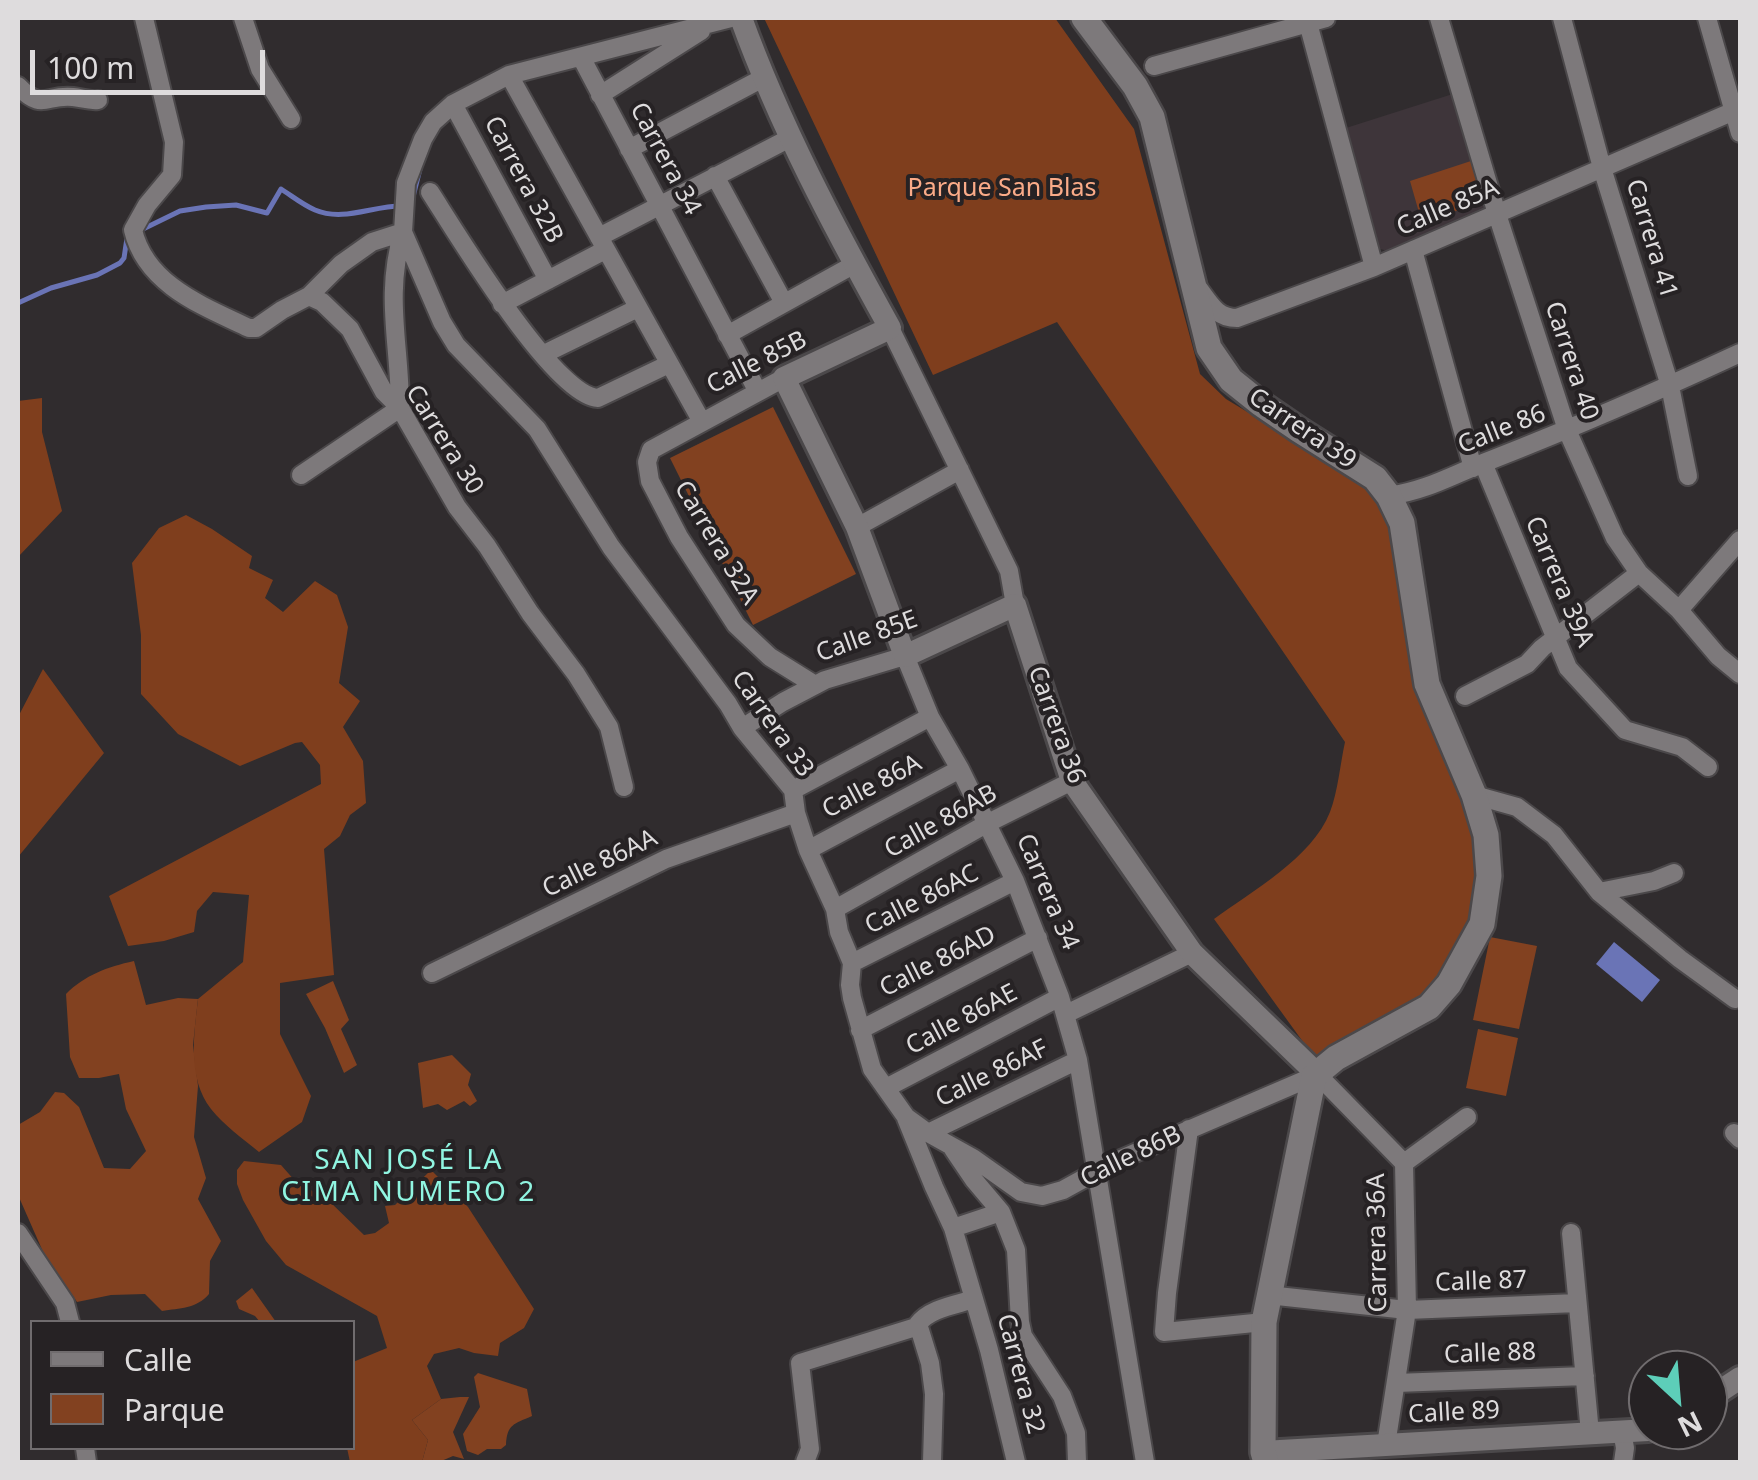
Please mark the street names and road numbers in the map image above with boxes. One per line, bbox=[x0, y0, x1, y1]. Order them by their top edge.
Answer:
street label: Carrera 34 bbox=[623, 98, 707, 220]
street label: Carrera 32B bbox=[477, 111, 569, 249]
street label: Calle 85A bbox=[1392, 173, 1504, 243]
street label: Carrera 41 bbox=[1619, 176, 1683, 302]
street label: Carrera 40 bbox=[1538, 298, 1604, 424]
street label: Calle 85B bbox=[702, 325, 812, 401]
street label: Carrera 30 bbox=[399, 380, 489, 500]
street label: Carrera 39 bbox=[1243, 382, 1361, 476]
street label: Calle 86 bbox=[1454, 399, 1550, 461]
street label: Carrera 32A bbox=[667, 476, 765, 610]
street label: Carrera 39A bbox=[1518, 512, 1600, 652]
street label: Calle 85E bbox=[812, 605, 922, 669]
street label: Carrera 36 bbox=[1021, 662, 1091, 788]
street label: Carrera 33 bbox=[724, 665, 820, 783]
street label: Calle 86A bbox=[817, 748, 927, 826]
street label: Calle 86AB bbox=[879, 779, 1003, 865]
street label: Calle 86AA bbox=[538, 823, 662, 905]
street label: Carrera 34 bbox=[1009, 830, 1085, 954]
street label: Calle 86AC bbox=[860, 859, 984, 941]
street label: Calle 86AD bbox=[875, 920, 1001, 1004]
street label: Calle 86AE bbox=[901, 978, 1023, 1062]
street label: Calle 86AF bbox=[931, 1034, 1053, 1114]
street label: Calle 86B bbox=[1076, 1120, 1186, 1194]
street label: Carrera 36A bbox=[1362, 1173, 1394, 1313]
street label: Calle 87 bbox=[1435, 1265, 1527, 1299]
street label: Carrera 32 bbox=[990, 1311, 1050, 1437]
street label: Calle 88 bbox=[1444, 1337, 1536, 1371]
street label: Calle 89 bbox=[1407, 1396, 1501, 1430]

